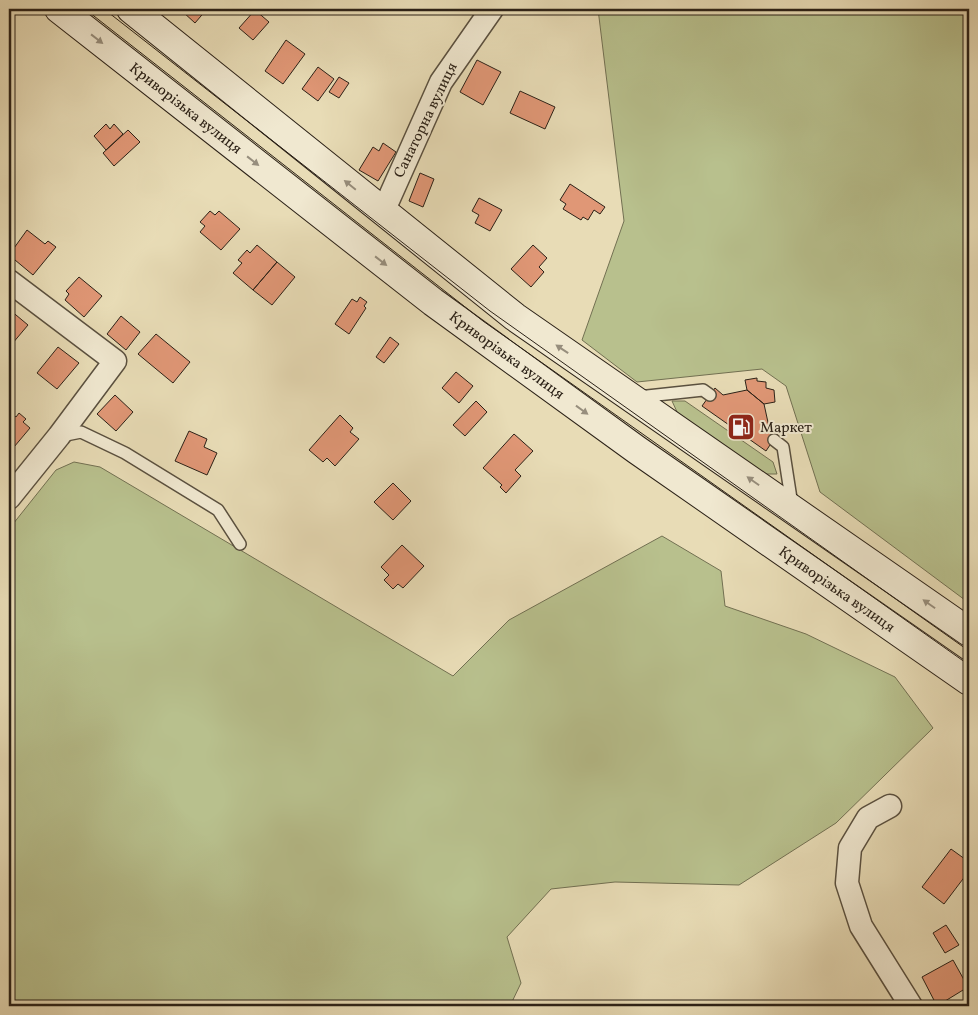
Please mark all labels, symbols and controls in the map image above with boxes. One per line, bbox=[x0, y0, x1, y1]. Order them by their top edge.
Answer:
one-way arrow bbox=[91, 33, 104, 44]
street label: Криворізька вулиця bbox=[124, 58, 246, 160]
street label: Санаторна вулиця bbox=[389, 59, 463, 182]
one-way arrow bbox=[246, 155, 259, 166]
one-way arrow bbox=[344, 180, 357, 191]
one-way arrow bbox=[374, 256, 388, 266]
street label: Криворізька вулиця bbox=[444, 307, 568, 405]
one-way arrow bbox=[555, 344, 568, 353]
one-way arrow bbox=[575, 404, 588, 415]
fuel station icon: Маркет bbox=[726, 412, 756, 442]
place label: Маркет bbox=[760, 418, 812, 439]
one-way arrow bbox=[746, 476, 759, 486]
street label: Криворізька вулиця bbox=[774, 542, 899, 638]
one-way arrow bbox=[922, 599, 936, 609]

